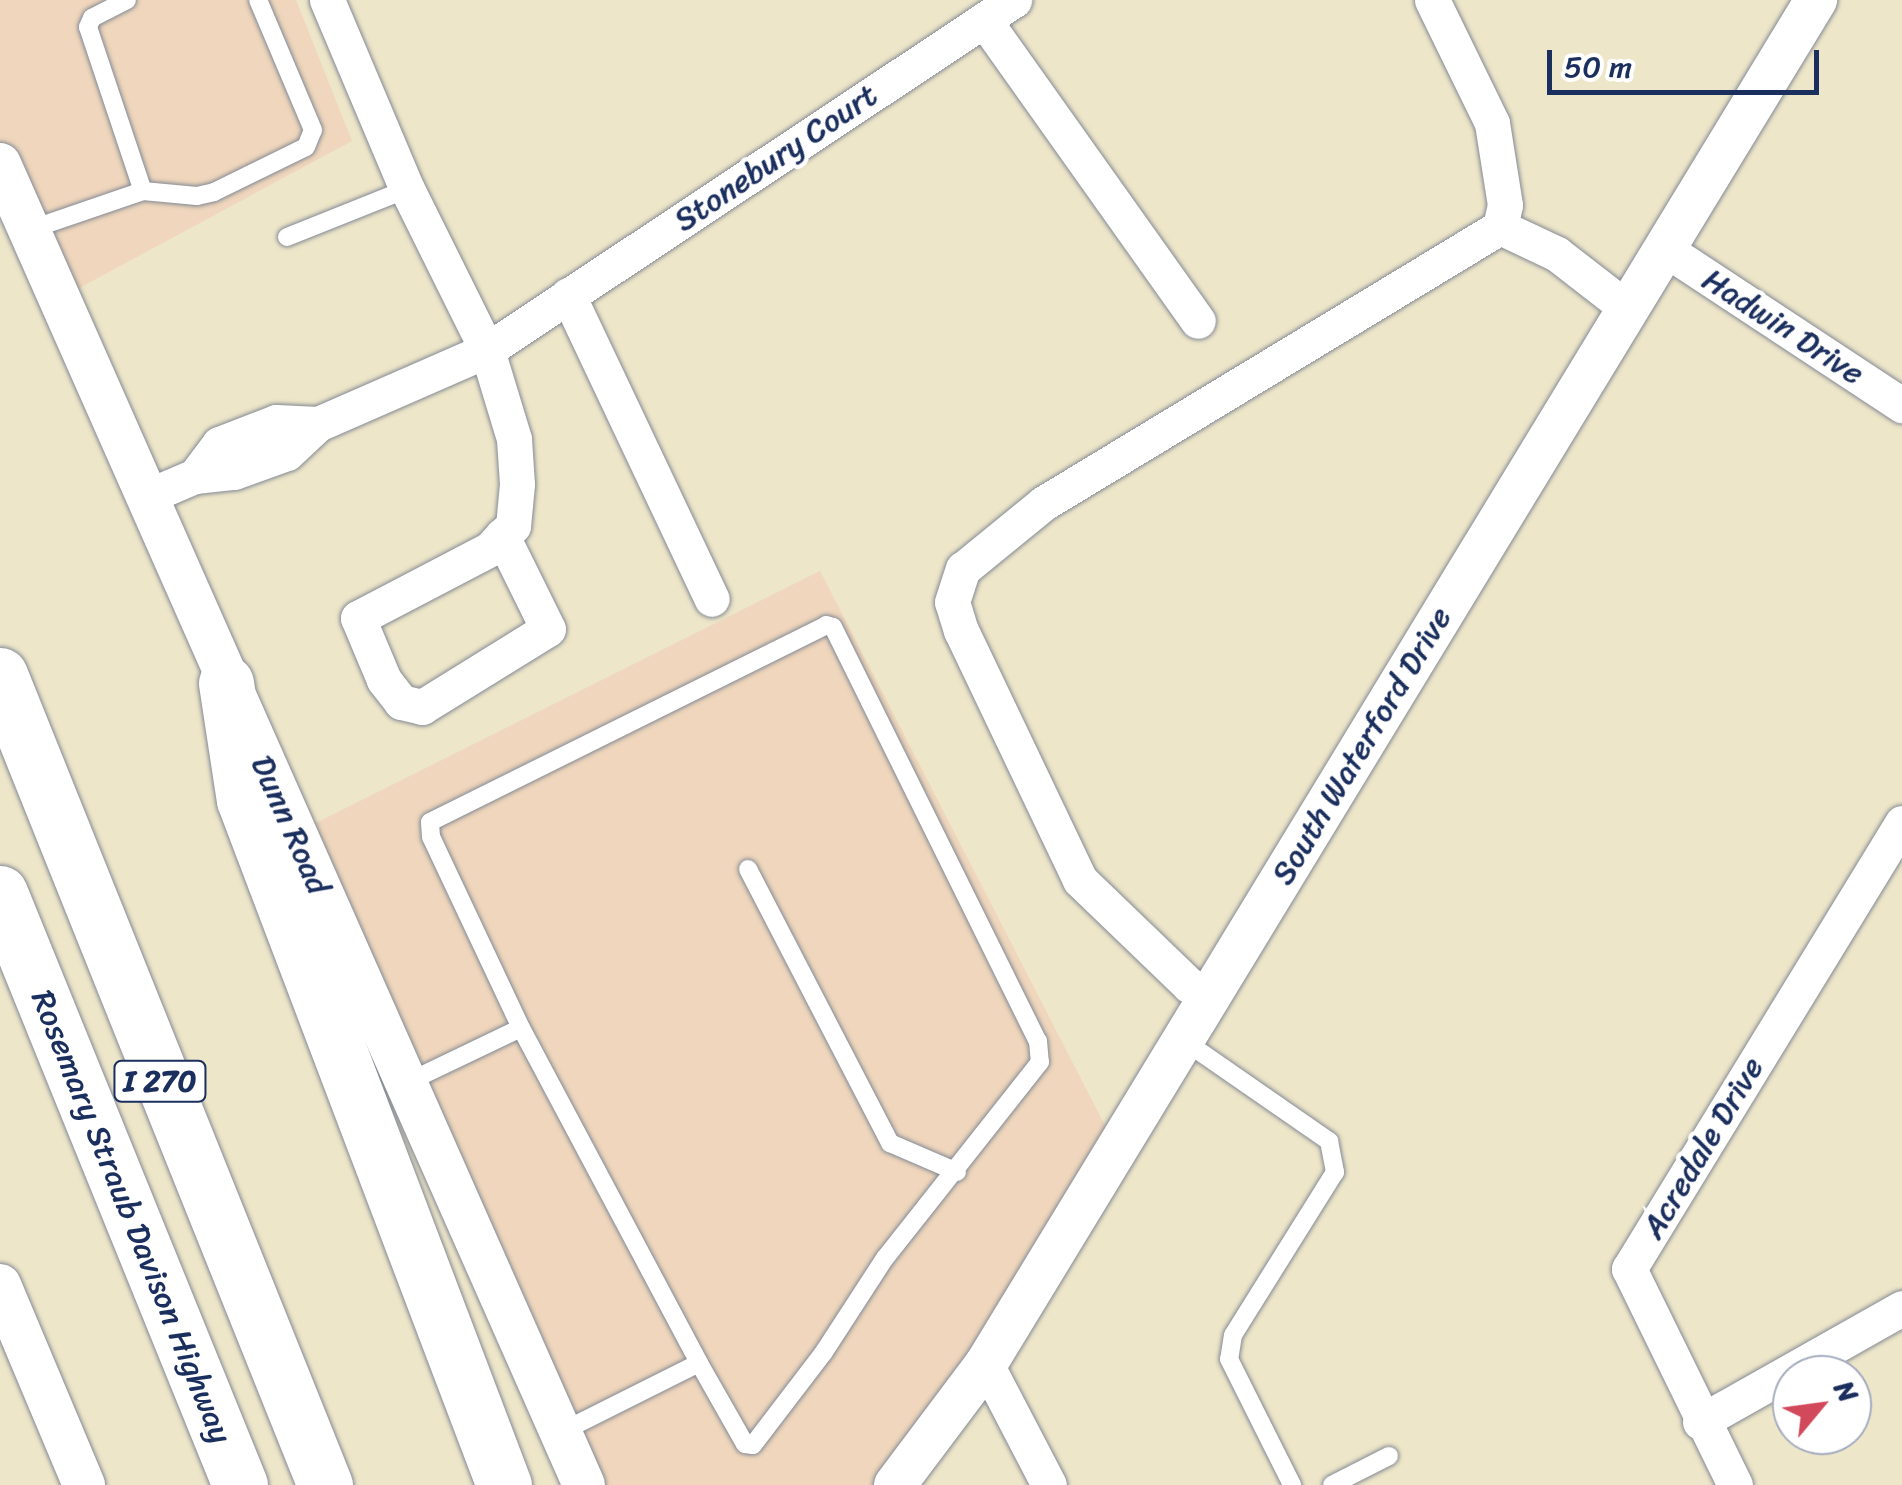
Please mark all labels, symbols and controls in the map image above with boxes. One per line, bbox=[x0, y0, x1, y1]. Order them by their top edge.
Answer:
scale bar bbox=[1552, 30, 1824, 92]
text: 50 m bbox=[1564, 40, 1632, 94]
street label: Stonebury Court bbox=[667, 76, 885, 240]
street label: Hadwin Drive bbox=[1695, 261, 1871, 393]
street label: South Waterford Drive bbox=[1264, 600, 1460, 892]
street label: Dunn Road bbox=[242, 750, 338, 900]
street label: Rosemary Straub Davison Highway bbox=[22, 985, 240, 1449]
street label: Acredale Drive bbox=[1634, 1050, 1772, 1246]
road number: I 270 bbox=[112, 1056, 208, 1106]
north arrow bbox=[1772, 1355, 1872, 1455]
text: N bbox=[1821, 1371, 1873, 1412]

